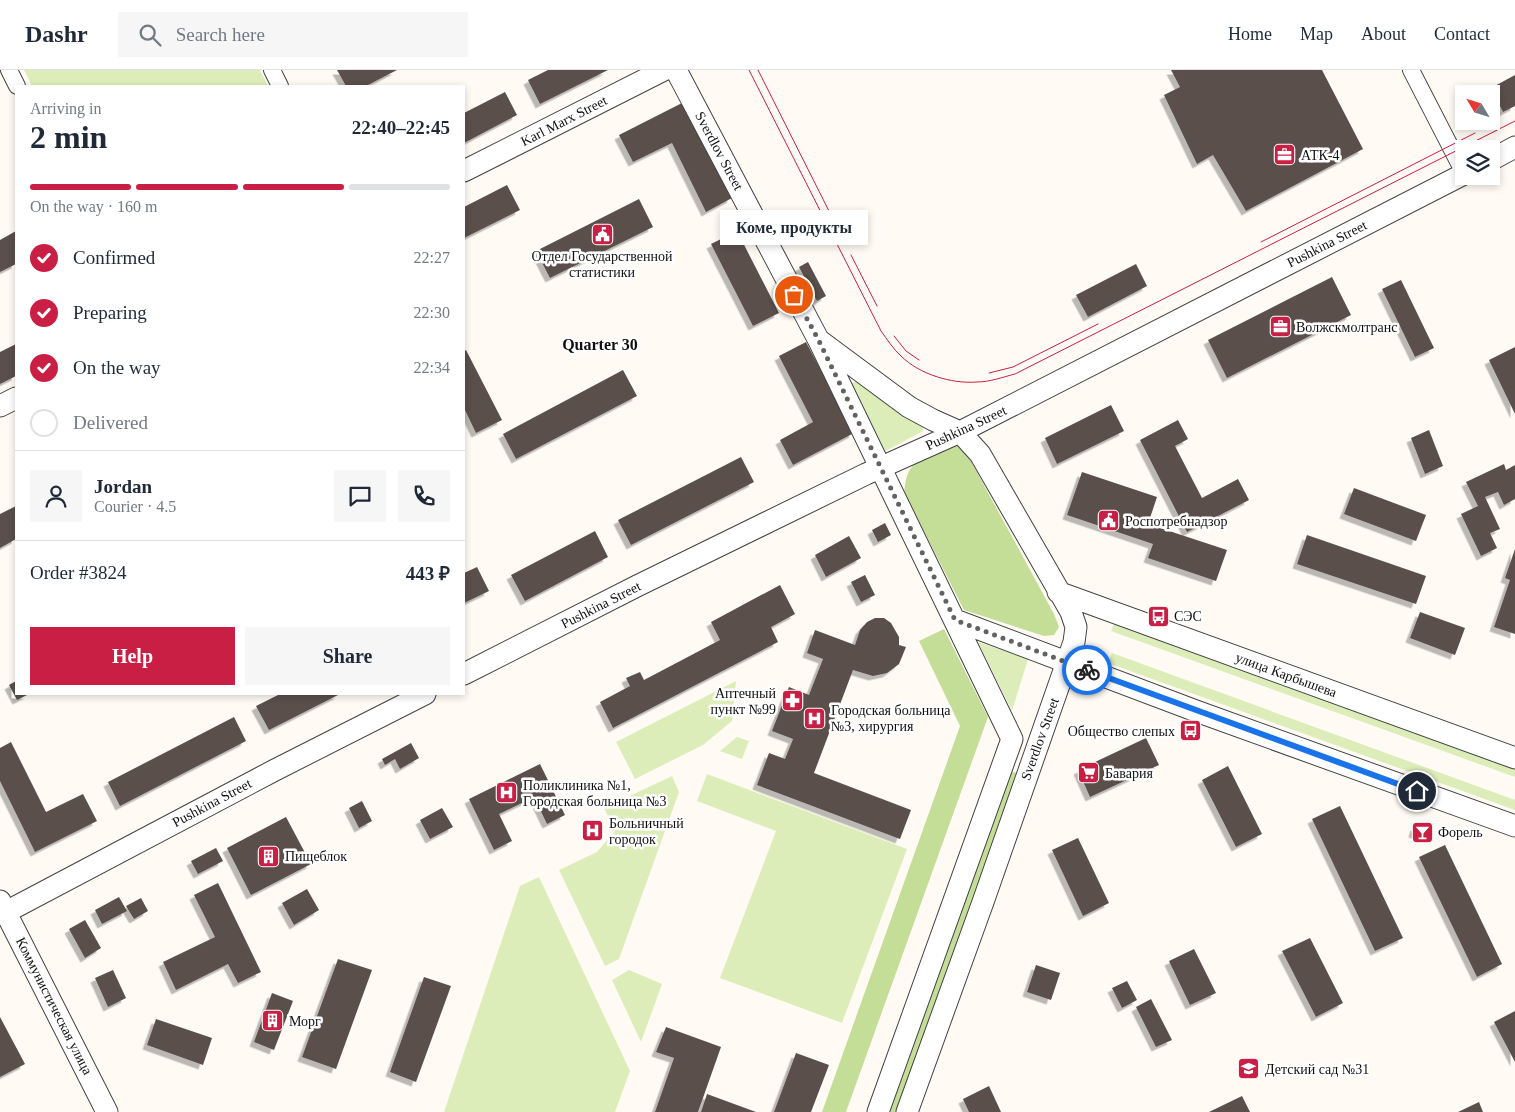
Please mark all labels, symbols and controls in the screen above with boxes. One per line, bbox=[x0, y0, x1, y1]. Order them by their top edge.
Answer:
search box bbox=[118, 12, 468, 57]
text: Dashr bbox=[25, 21, 88, 47]
icon: search bbox=[136, 21, 164, 49]
text: Search here bbox=[176, 24, 265, 45]
text: Home bbox=[1228, 24, 1272, 44]
text: Map bbox=[1300, 24, 1333, 44]
text: About bbox=[1361, 24, 1406, 44]
text: Contact bbox=[1434, 24, 1490, 44]
north arrow bbox=[1455, 85, 1500, 130]
map controls bbox=[1455, 85, 1500, 185]
street label: Karl Marx Street bbox=[518, 93, 610, 149]
text: Arriving in bbox=[30, 100, 102, 117]
street label: Sverdlov Street bbox=[692, 109, 746, 193]
text: 22:40–22:45 bbox=[352, 117, 450, 138]
text: 2 min bbox=[30, 119, 107, 155]
button: layers bbox=[1455, 140, 1500, 185]
office icon: АТК-4 bbox=[1273, 143, 1297, 167]
place label: АТК-4 bbox=[1301, 148, 1339, 163]
text: On the way · 160 m bbox=[30, 198, 158, 215]
callout: Коме, продукты bbox=[720, 210, 868, 245]
street label: Pushkina Street bbox=[1285, 217, 1369, 271]
text: Коме, продукты bbox=[736, 219, 852, 236]
public building icon: Отдел Государственной статистики bbox=[590, 222, 614, 246]
icon: check bbox=[30, 244, 58, 272]
text: Confirmed bbox=[73, 247, 155, 268]
text: 22:27 bbox=[414, 249, 450, 266]
place label: Отдел Государственной статистики bbox=[531, 249, 673, 280]
pin bbox=[773, 274, 815, 316]
icon: bag bbox=[780, 281, 808, 309]
icon: check bbox=[30, 299, 58, 327]
text: Preparing bbox=[73, 302, 147, 323]
text: 22:30 bbox=[414, 304, 450, 321]
office icon: Волжскмолтранс bbox=[1268, 315, 1292, 339]
place label: Волжскмолтранс bbox=[1296, 320, 1397, 335]
district label: Quarter 30 bbox=[562, 336, 638, 353]
icon: check bbox=[30, 354, 58, 382]
text: On the way bbox=[73, 357, 161, 378]
text: 22:34 bbox=[414, 359, 450, 376]
street label: Pushkina Street bbox=[923, 403, 1009, 453]
text: Delivered bbox=[73, 412, 148, 433]
button: person bbox=[30, 470, 82, 522]
button: chat bbox=[334, 470, 386, 522]
button: phone bbox=[398, 470, 450, 522]
text: Jordan bbox=[94, 476, 152, 497]
text: Courier · 4.5 bbox=[94, 498, 176, 515]
public building icon: Роспотребнадзор bbox=[1097, 509, 1121, 533]
place label: Роспотребнадзор bbox=[1125, 514, 1227, 529]
text: Order #3824 bbox=[30, 562, 127, 583]
text: 443 ₽ bbox=[406, 563, 450, 584]
street label: Pushkina Street bbox=[559, 578, 643, 632]
bus stop icon: СЭС bbox=[1146, 604, 1170, 628]
place label: СЭС bbox=[1174, 609, 1202, 624]
button: Help bbox=[30, 627, 235, 685]
button: Share bbox=[245, 627, 450, 685]
courier bbox=[1062, 645, 1112, 695]
street label: улица Карбышева bbox=[1233, 650, 1339, 701]
icon: bike bbox=[1073, 656, 1101, 684]
place label: Аптечный пункт №99 bbox=[710, 686, 776, 717]
pharmacy icon: Аптечный пункт №99 bbox=[780, 689, 804, 713]
street label: Sverdlov Street bbox=[1018, 696, 1062, 782]
place label: Городская больница №3, хирургия bbox=[831, 703, 951, 734]
hospital icon: Городская больница №3, хирургия bbox=[803, 706, 827, 730]
bus stop icon: Общество слепых bbox=[1179, 719, 1203, 743]
place label: Общество слепых bbox=[1068, 724, 1175, 739]
supermarket icon: Бавария bbox=[1077, 761, 1101, 785]
place label: Бавария bbox=[1105, 766, 1153, 781]
pin bbox=[1396, 770, 1438, 812]
street label: Pushkina Street bbox=[170, 776, 254, 830]
icon: home bbox=[1403, 777, 1431, 805]
place label: Поликлиника №1, Городская больница №3 bbox=[523, 778, 666, 809]
hospital icon: Поликлиника №1, Городская больница №3 bbox=[495, 781, 519, 805]
place label: Больничный городок bbox=[609, 816, 684, 847]
hospital icon: Больничный городок bbox=[581, 819, 605, 843]
bar icon: Форель bbox=[1410, 820, 1434, 844]
place label: Форель bbox=[1438, 825, 1483, 840]
building icon: Пищеблок bbox=[257, 844, 281, 868]
place label: Пищеблок bbox=[285, 849, 347, 864]
street label: Коммунистическая улица bbox=[13, 935, 96, 1078]
building icon: Морг bbox=[261, 1009, 285, 1033]
place label: Морг bbox=[289, 1014, 321, 1029]
school or university icon: Детский сад №31 bbox=[1237, 1057, 1261, 1081]
place label: Детский сад №31 bbox=[1265, 1062, 1369, 1077]

